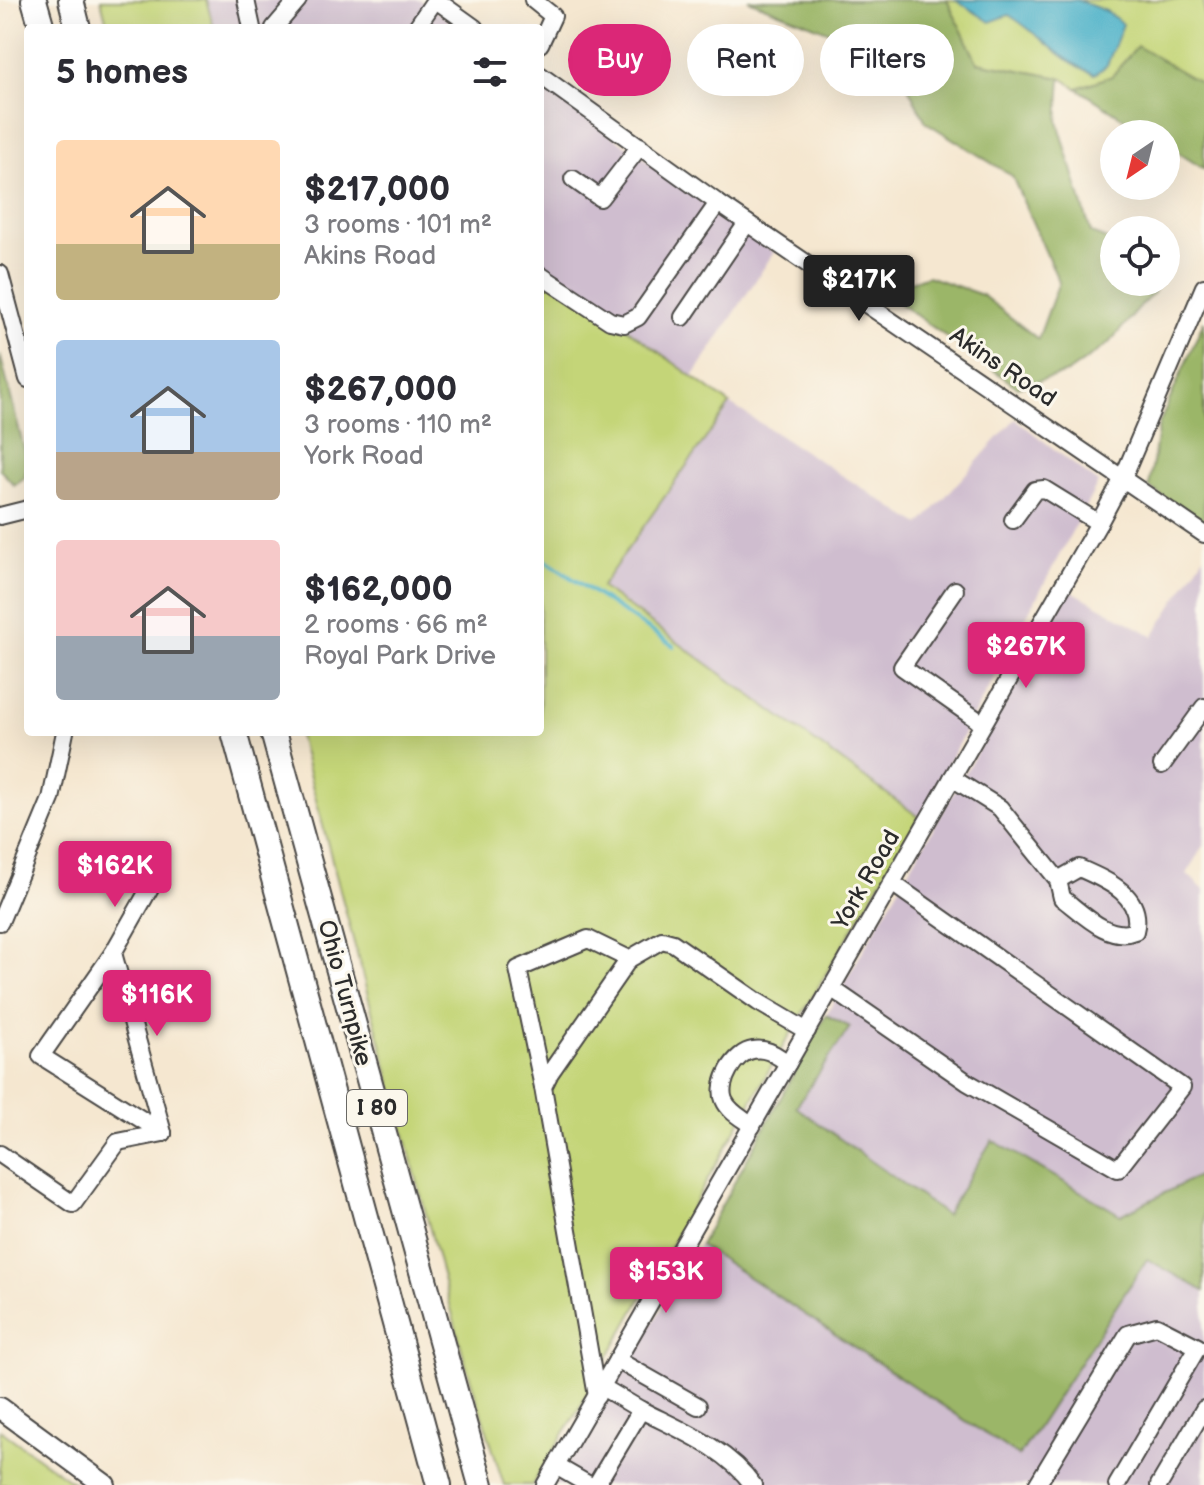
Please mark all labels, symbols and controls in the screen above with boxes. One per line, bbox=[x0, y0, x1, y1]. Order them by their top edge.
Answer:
chip: Buy bbox=[568, 24, 671, 96]
chip: Rent bbox=[687, 24, 804, 96]
chip: Filters bbox=[820, 24, 954, 96]
icon: filters bbox=[468, 50, 512, 94]
text: 5 homes bbox=[56, 52, 188, 93]
north arrow bbox=[1100, 120, 1180, 200]
map controls bbox=[1100, 120, 1180, 296]
text: $217,000 bbox=[304, 169, 450, 210]
icon: home bbox=[120, 172, 216, 268]
text: 3 rooms · 101 m² bbox=[304, 210, 492, 241]
button: locate bbox=[1100, 216, 1180, 296]
text: Akins Road bbox=[304, 241, 436, 272]
pin: $217K bbox=[803, 255, 915, 323]
text: $217K bbox=[821, 265, 897, 296]
street label: Akins Road bbox=[944, 321, 1062, 413]
text: $267,000 bbox=[304, 369, 457, 410]
icon: home bbox=[120, 372, 216, 468]
text: 3 rooms · 110 m² bbox=[304, 410, 492, 441]
text: York Road bbox=[304, 441, 424, 472]
text: $162,000 bbox=[304, 569, 453, 610]
icon: home bbox=[120, 572, 216, 668]
text: 2 rooms · 66 m² bbox=[304, 610, 488, 641]
pin: $267K bbox=[970, 622, 1082, 690]
text: $267K bbox=[986, 632, 1066, 663]
text: Royal Park Drive bbox=[304, 641, 496, 672]
street label: York Road bbox=[825, 825, 906, 936]
pin: $162K bbox=[59, 841, 171, 909]
text: $162K bbox=[76, 851, 154, 882]
street label: Ohio Turnpike bbox=[312, 917, 378, 1069]
pin: $116K bbox=[101, 970, 213, 1038]
text: $116K bbox=[121, 980, 193, 1011]
road number: I 80 bbox=[347, 1090, 407, 1126]
pin: $153K bbox=[610, 1247, 722, 1315]
text: $153K bbox=[628, 1257, 704, 1288]

